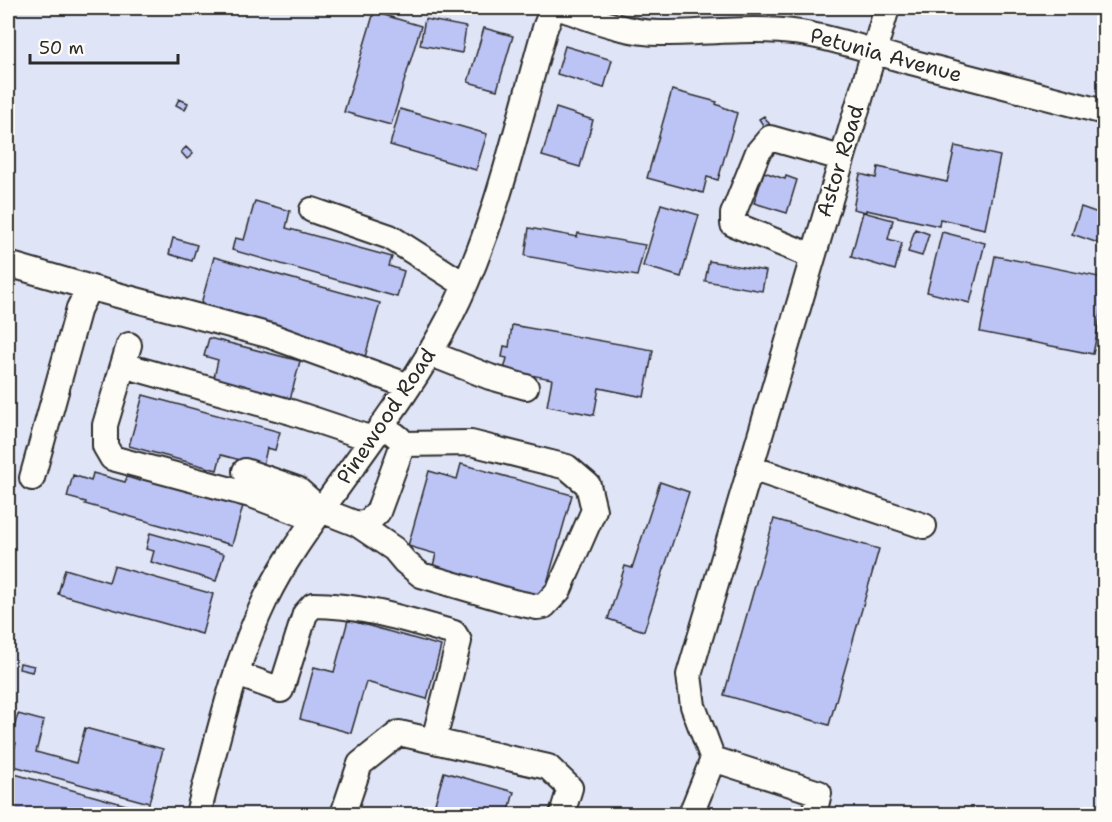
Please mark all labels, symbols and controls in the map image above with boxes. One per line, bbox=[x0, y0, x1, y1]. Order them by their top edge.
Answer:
street label: Petunia Avenue bbox=[807, 21, 965, 89]
scale bar bbox=[30, 27, 178, 65]
text: 50 m bbox=[39, 36, 84, 60]
street label: Astor Road bbox=[810, 101, 870, 221]
street label: Pinewood Road bbox=[330, 342, 442, 490]

